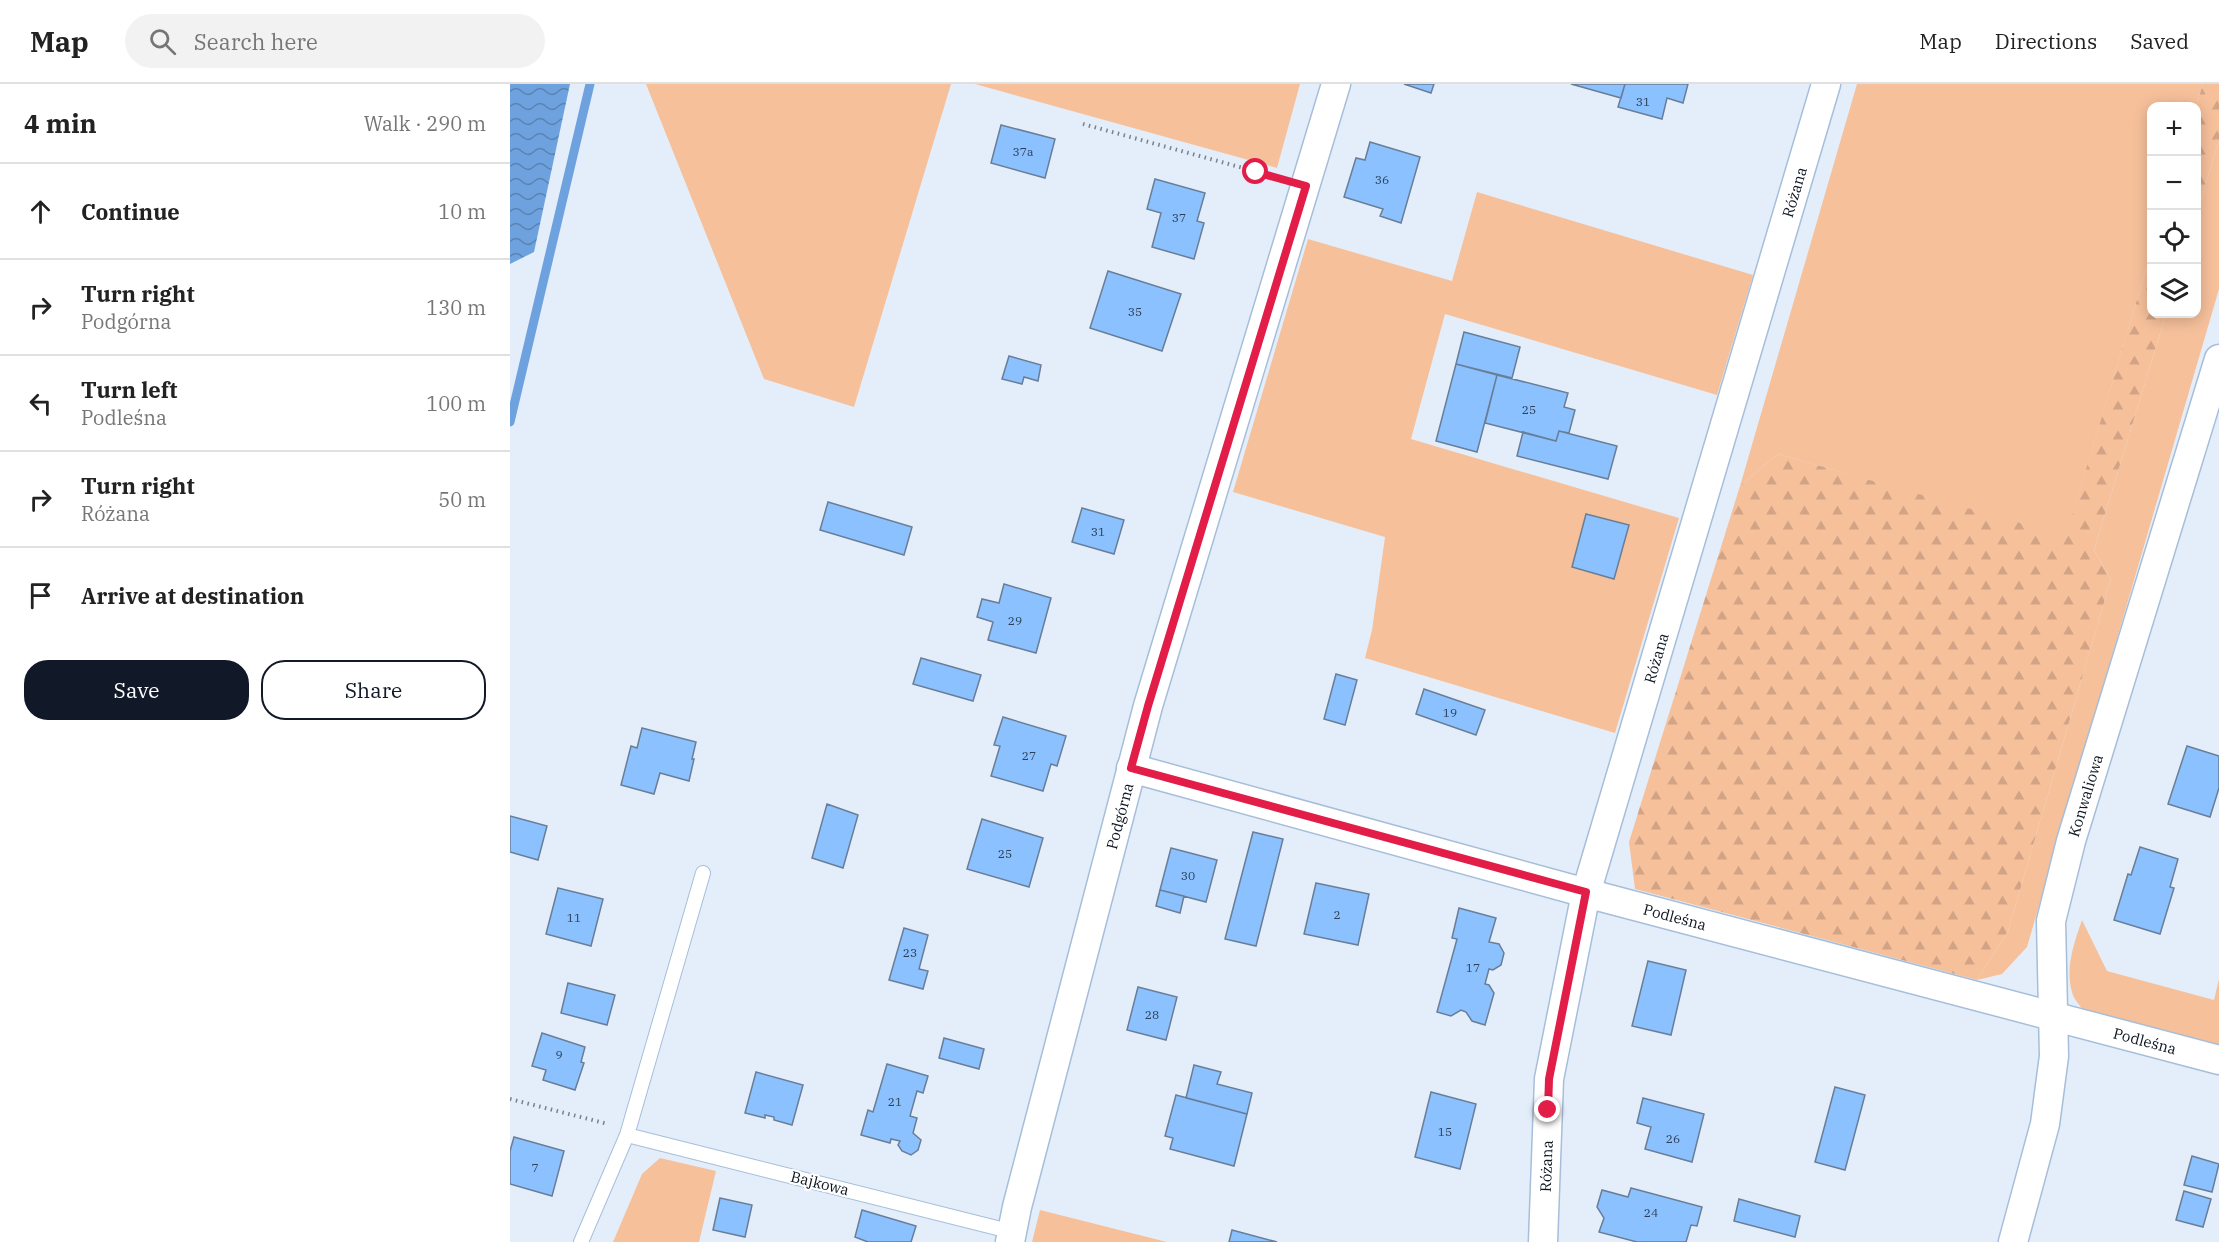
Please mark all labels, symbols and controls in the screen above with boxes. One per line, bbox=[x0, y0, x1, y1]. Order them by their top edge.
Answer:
search box bbox=[125, 14, 545, 68]
text: Map bbox=[30, 23, 89, 60]
icon: search bbox=[146, 25, 179, 58]
text: Search here bbox=[194, 27, 318, 56]
text: Map bbox=[1919, 27, 1962, 55]
text: Directions bbox=[1995, 27, 2097, 55]
text: Saved bbox=[2130, 27, 2189, 55]
house number: 31 bbox=[1636, 94, 1650, 109]
map controls bbox=[2147, 102, 2201, 318]
button: + bbox=[2147, 102, 2201, 156]
text: 4 min bbox=[24, 106, 97, 140]
text: Walk · 290 m bbox=[364, 110, 486, 137]
house number: 37a bbox=[1013, 144, 1034, 159]
button: − bbox=[2147, 156, 2201, 210]
route start bbox=[1242, 158, 1268, 184]
street label: Różana bbox=[1778, 164, 1810, 219]
house number: 36 bbox=[1375, 172, 1389, 187]
icon: ahead bbox=[24, 195, 57, 228]
text: Continue bbox=[81, 197, 180, 226]
text: 10 m bbox=[438, 198, 486, 225]
house number: 37 bbox=[1172, 210, 1186, 225]
button: locate bbox=[2147, 210, 2201, 264]
button: layers bbox=[2147, 264, 2201, 318]
text: Turn right bbox=[81, 279, 195, 308]
icon: right bbox=[24, 291, 57, 324]
text: 130 m bbox=[426, 294, 486, 321]
house number: 35 bbox=[1128, 304, 1142, 319]
text: Podgórna bbox=[81, 308, 171, 335]
text: Turn left bbox=[81, 375, 177, 404]
icon: left bbox=[24, 387, 57, 420]
text: 100 m bbox=[426, 390, 486, 417]
house number: 25 bbox=[1522, 402, 1536, 417]
text: Podleśna bbox=[81, 404, 167, 431]
text: Turn right bbox=[81, 471, 195, 500]
icon: right bbox=[24, 483, 57, 516]
text: 50 m bbox=[438, 486, 486, 513]
text: Różana bbox=[81, 500, 150, 527]
house number: 31 bbox=[1091, 524, 1105, 539]
icon: arrive bbox=[24, 579, 57, 612]
text: Arrive at destination bbox=[81, 581, 304, 610]
house number: 29 bbox=[1008, 613, 1022, 628]
street label: Różana bbox=[1639, 630, 1672, 685]
button: Save bbox=[24, 660, 249, 720]
button: Share bbox=[261, 660, 486, 720]
house number: 19 bbox=[1443, 705, 1457, 720]
house number: 27 bbox=[1022, 748, 1036, 763]
street label: Konwaliowa bbox=[2063, 752, 2107, 839]
street label: Podgórna bbox=[1102, 781, 1137, 851]
house number: 25 bbox=[998, 846, 1012, 861]
house number: 30 bbox=[1181, 868, 1195, 883]
street label: Podleśna bbox=[1641, 899, 1709, 934]
house number: 2 bbox=[1333, 907, 1341, 922]
house number: 11 bbox=[567, 910, 581, 925]
house number: 23 bbox=[903, 945, 917, 960]
house number: 17 bbox=[1466, 960, 1480, 975]
house number: 28 bbox=[1145, 1007, 1159, 1022]
street label: Podleśna bbox=[2111, 1023, 2179, 1058]
house number: 9 bbox=[555, 1047, 563, 1062]
house number: 21 bbox=[888, 1094, 902, 1109]
route end bbox=[1534, 1096, 1560, 1122]
house number: 15 bbox=[1438, 1124, 1452, 1139]
house number: 26 bbox=[1666, 1131, 1680, 1146]
street label: Różana bbox=[1535, 1140, 1556, 1192]
house number: 7 bbox=[531, 1160, 539, 1175]
street label: Bajkowa bbox=[789, 1167, 851, 1199]
house number: 24 bbox=[1644, 1205, 1658, 1220]

